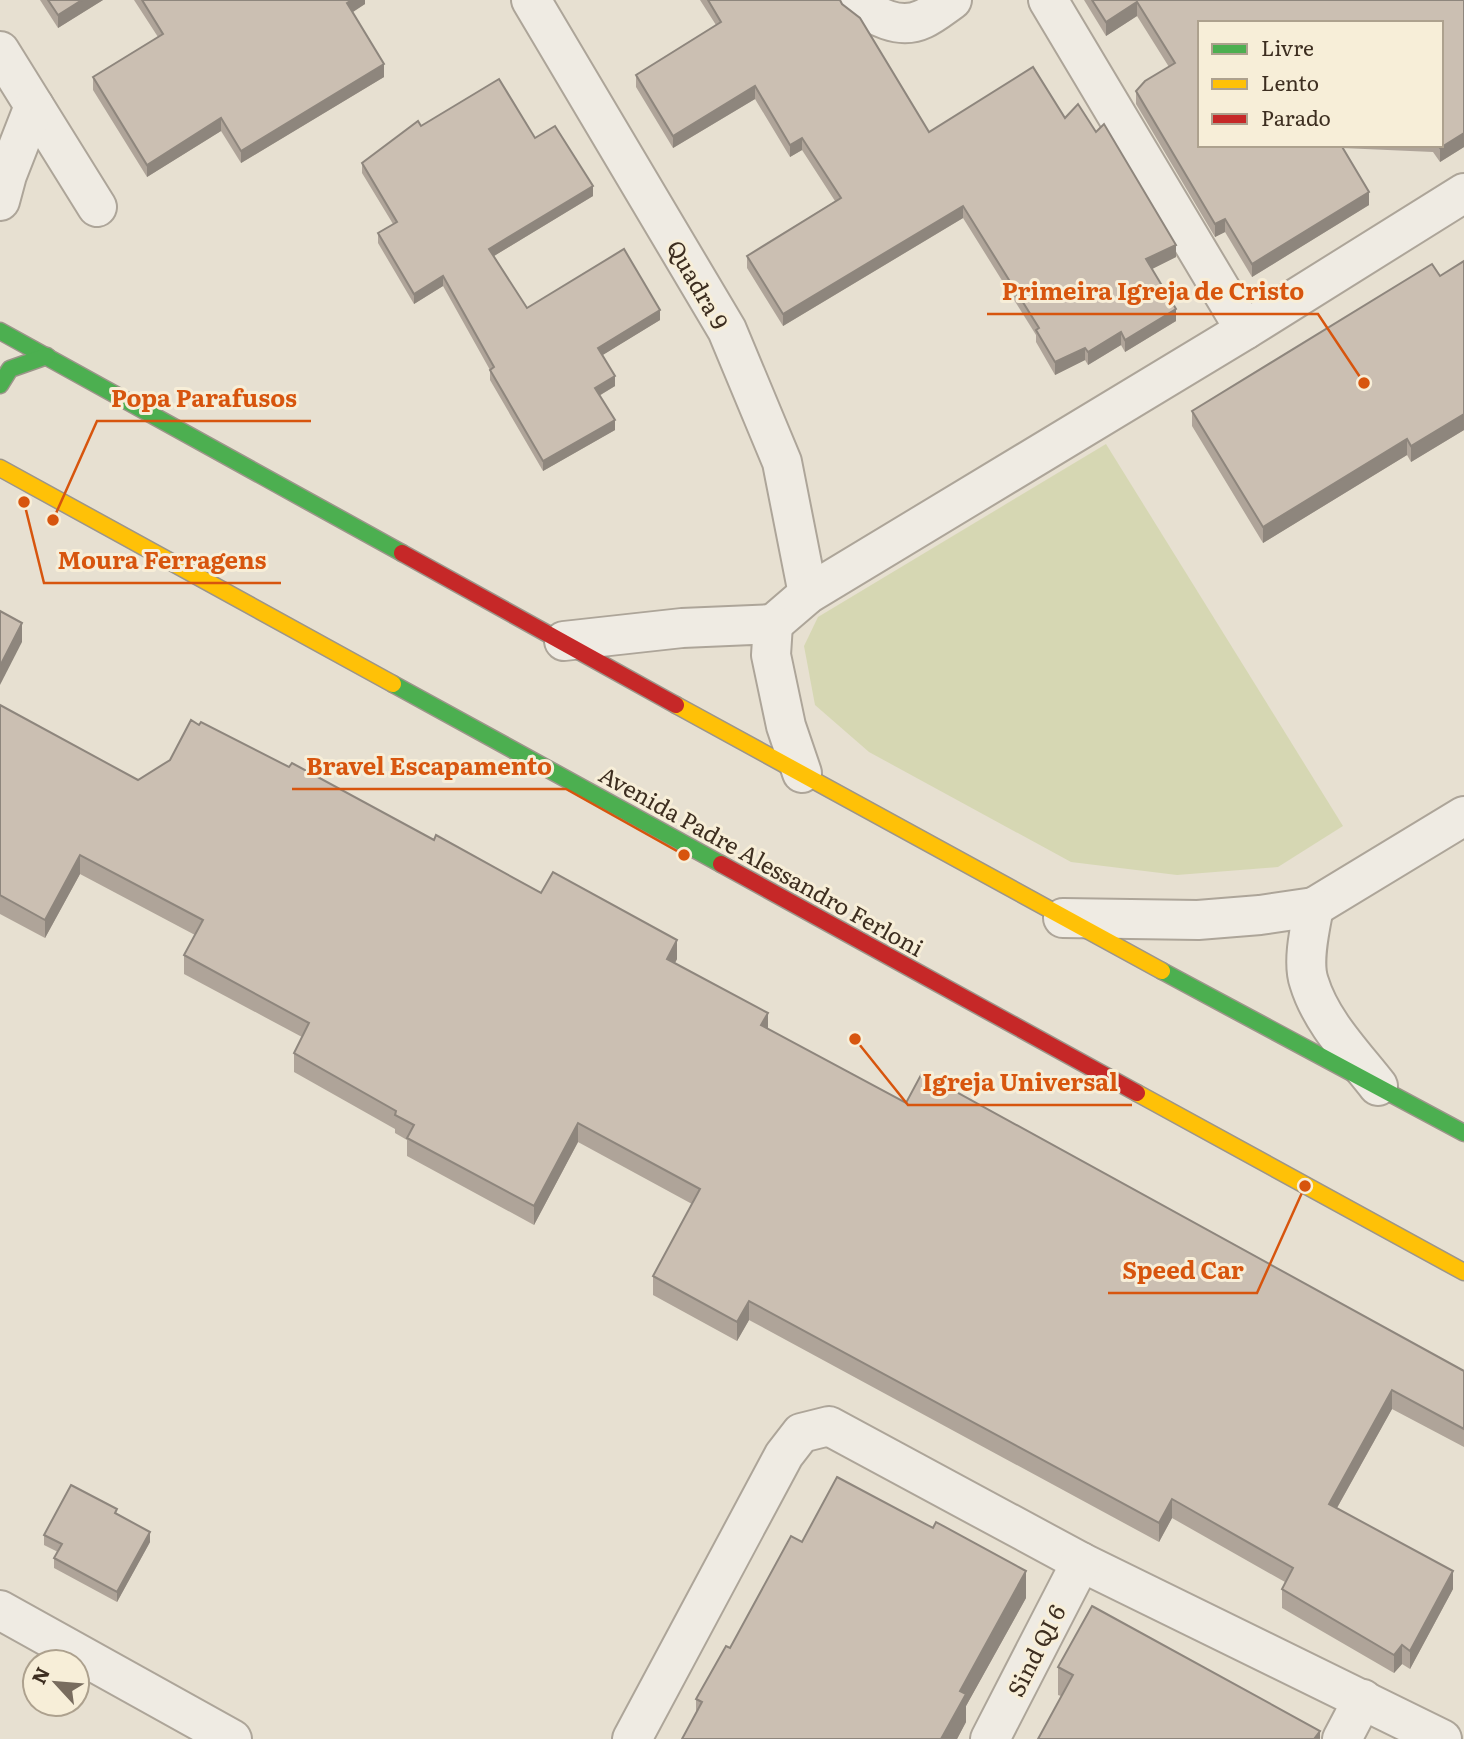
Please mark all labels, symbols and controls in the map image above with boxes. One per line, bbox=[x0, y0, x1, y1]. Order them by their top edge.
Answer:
legend bbox=[1198, 21, 1443, 147]
text: Livre bbox=[1261, 31, 1314, 62]
text: Lento bbox=[1261, 66, 1319, 97]
text: Parado bbox=[1261, 101, 1331, 132]
street label: Quadra 9 bbox=[660, 233, 738, 335]
callout: Primeira Igreja de Cristo bbox=[987, 269, 1318, 314]
text: Primeira Igreja de Cristo bbox=[1002, 272, 1304, 307]
callout: Popa Parafusos bbox=[97, 376, 311, 421]
text: Popa Parafusos bbox=[111, 379, 297, 414]
callout: Moura Ferragens bbox=[44, 538, 281, 583]
text: Moura Ferragens bbox=[57, 541, 267, 576]
callout: Bravel Escapamento bbox=[292, 744, 566, 789]
text: Bravel Escapamento bbox=[306, 747, 552, 782]
street label: Avenida Padre Alessandro Ferloni bbox=[593, 756, 931, 964]
callout: Igreja Universal bbox=[908, 1060, 1132, 1105]
text: Igreja Universal bbox=[922, 1063, 1118, 1098]
callout: Speed Car bbox=[1108, 1248, 1257, 1293]
text: Speed Car bbox=[1122, 1251, 1244, 1286]
street label: Sind QI 6 bbox=[997, 1598, 1073, 1702]
north arrow bbox=[21, 1648, 91, 1718]
text: N bbox=[24, 1662, 56, 1688]

